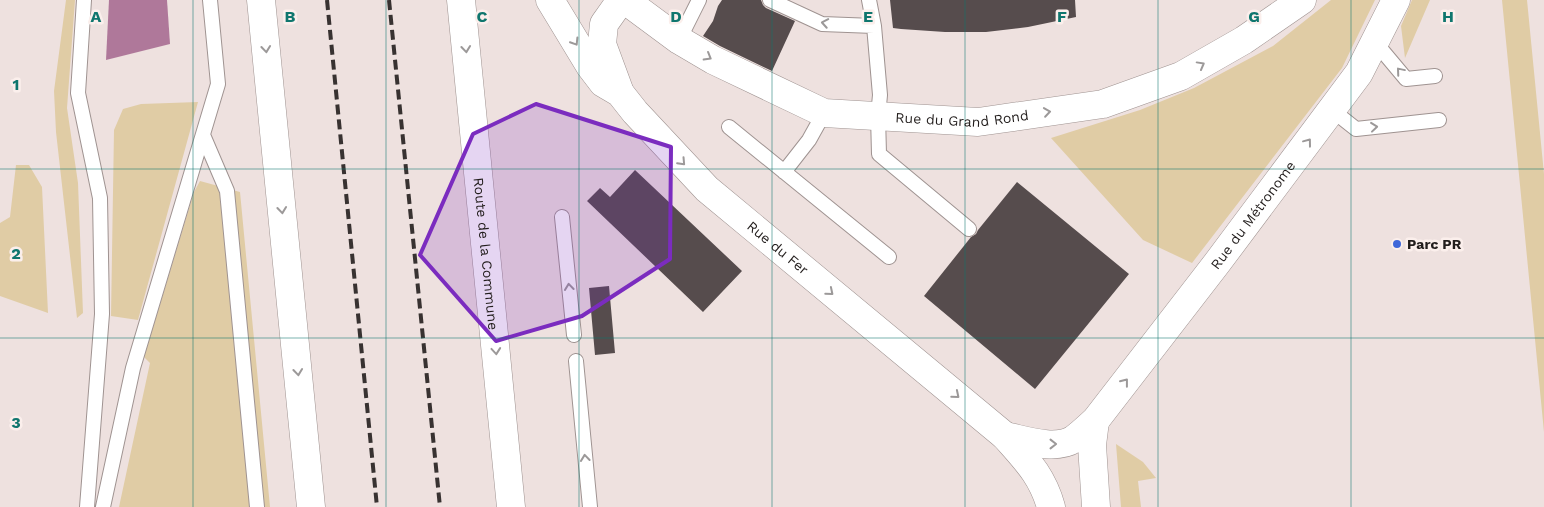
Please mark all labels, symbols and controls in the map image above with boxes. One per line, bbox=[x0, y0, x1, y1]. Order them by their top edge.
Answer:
text: A bbox=[91, 7, 102, 26]
text: B bbox=[285, 7, 296, 26]
text: C bbox=[477, 7, 488, 26]
text: D bbox=[670, 7, 682, 26]
text: E bbox=[863, 7, 873, 26]
text: F bbox=[1057, 7, 1067, 26]
text: G bbox=[1248, 7, 1260, 26]
text: H bbox=[1442, 7, 1454, 26]
one-way arrow bbox=[821, 18, 830, 28]
one-way arrow bbox=[569, 36, 578, 45]
one-way arrow bbox=[260, 45, 271, 53]
one-way arrow bbox=[460, 45, 471, 53]
one-way arrow bbox=[703, 50, 712, 60]
one-way arrow bbox=[1195, 61, 1204, 71]
one-way arrow bbox=[1396, 68, 1405, 77]
text: 1 bbox=[13, 75, 19, 94]
street label: Rue du Grand Rond bbox=[895, 107, 1030, 130]
one-way arrow bbox=[1043, 107, 1051, 118]
one-way arrow bbox=[1370, 122, 1378, 133]
one-way arrow bbox=[1302, 138, 1311, 148]
one-way arrow bbox=[676, 157, 685, 166]
street label: Rue du Métronome bbox=[1207, 158, 1298, 272]
street label: Route de la Commune bbox=[471, 177, 502, 331]
one-way arrow bbox=[276, 207, 287, 215]
street label: Rue du Fer bbox=[744, 218, 812, 278]
place label: Parc PR bbox=[1407, 236, 1462, 252]
marker: Parc PR bbox=[1391, 238, 1403, 250]
text: 2 bbox=[11, 244, 21, 263]
one-way arrow bbox=[564, 282, 575, 290]
one-way arrow bbox=[825, 286, 834, 295]
one-way arrow bbox=[490, 347, 501, 355]
one-way arrow bbox=[292, 368, 303, 376]
one-way arrow bbox=[1119, 379, 1128, 388]
one-way arrow bbox=[950, 390, 959, 399]
text: 3 bbox=[11, 413, 21, 432]
one-way arrow bbox=[1049, 439, 1057, 449]
one-way arrow bbox=[580, 454, 591, 462]

